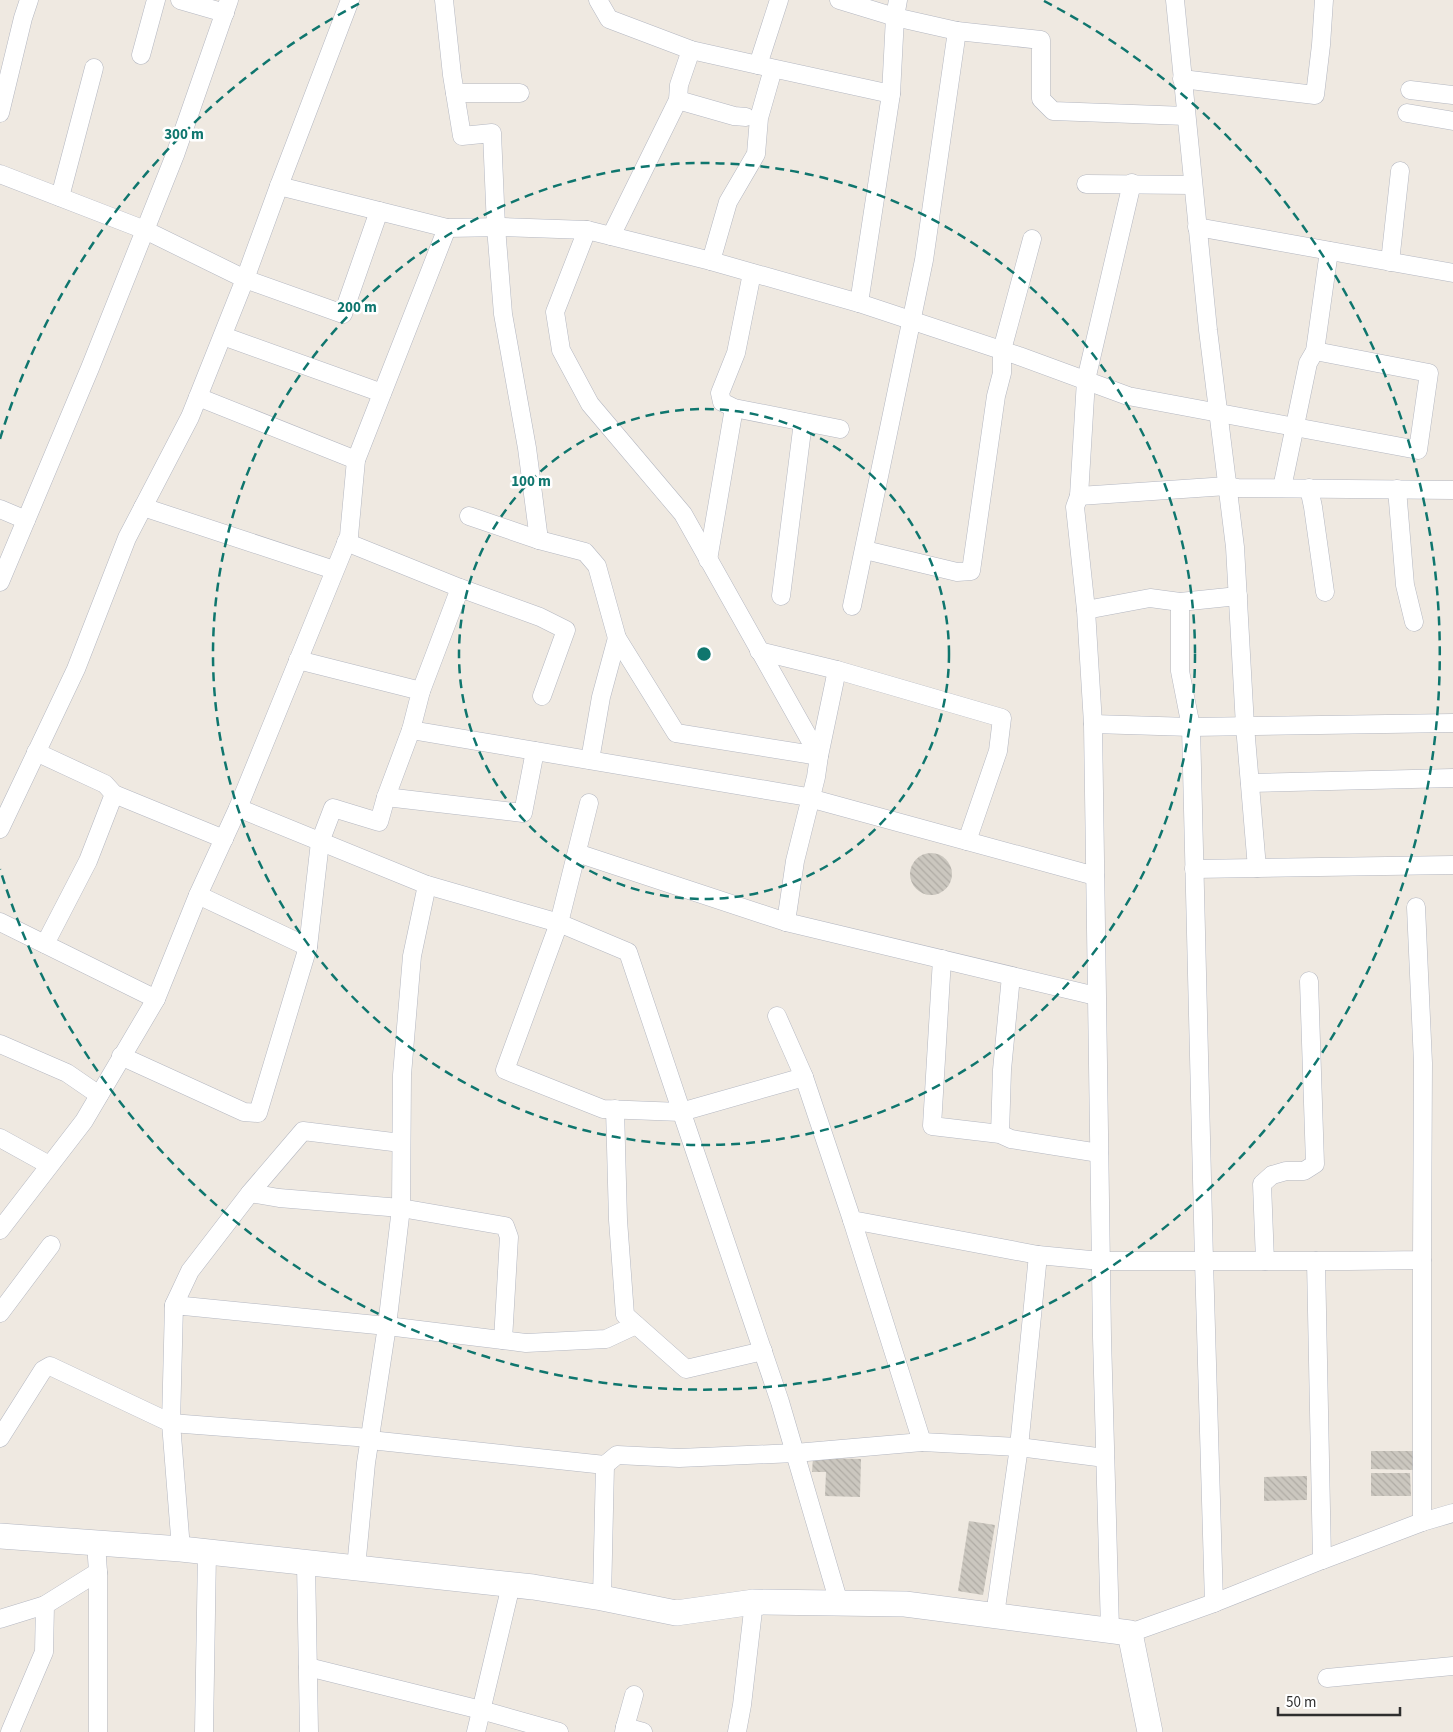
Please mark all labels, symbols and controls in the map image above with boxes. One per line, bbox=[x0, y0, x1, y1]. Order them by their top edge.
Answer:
text: 300 m bbox=[164, 124, 204, 145]
text: 200 m bbox=[337, 297, 377, 318]
text: 100 m bbox=[511, 471, 551, 492]
centre of rings bbox=[695, 645, 713, 663]
scale bar bbox=[1278, 1684, 1400, 1716]
text: 50 m bbox=[1286, 1692, 1316, 1713]

